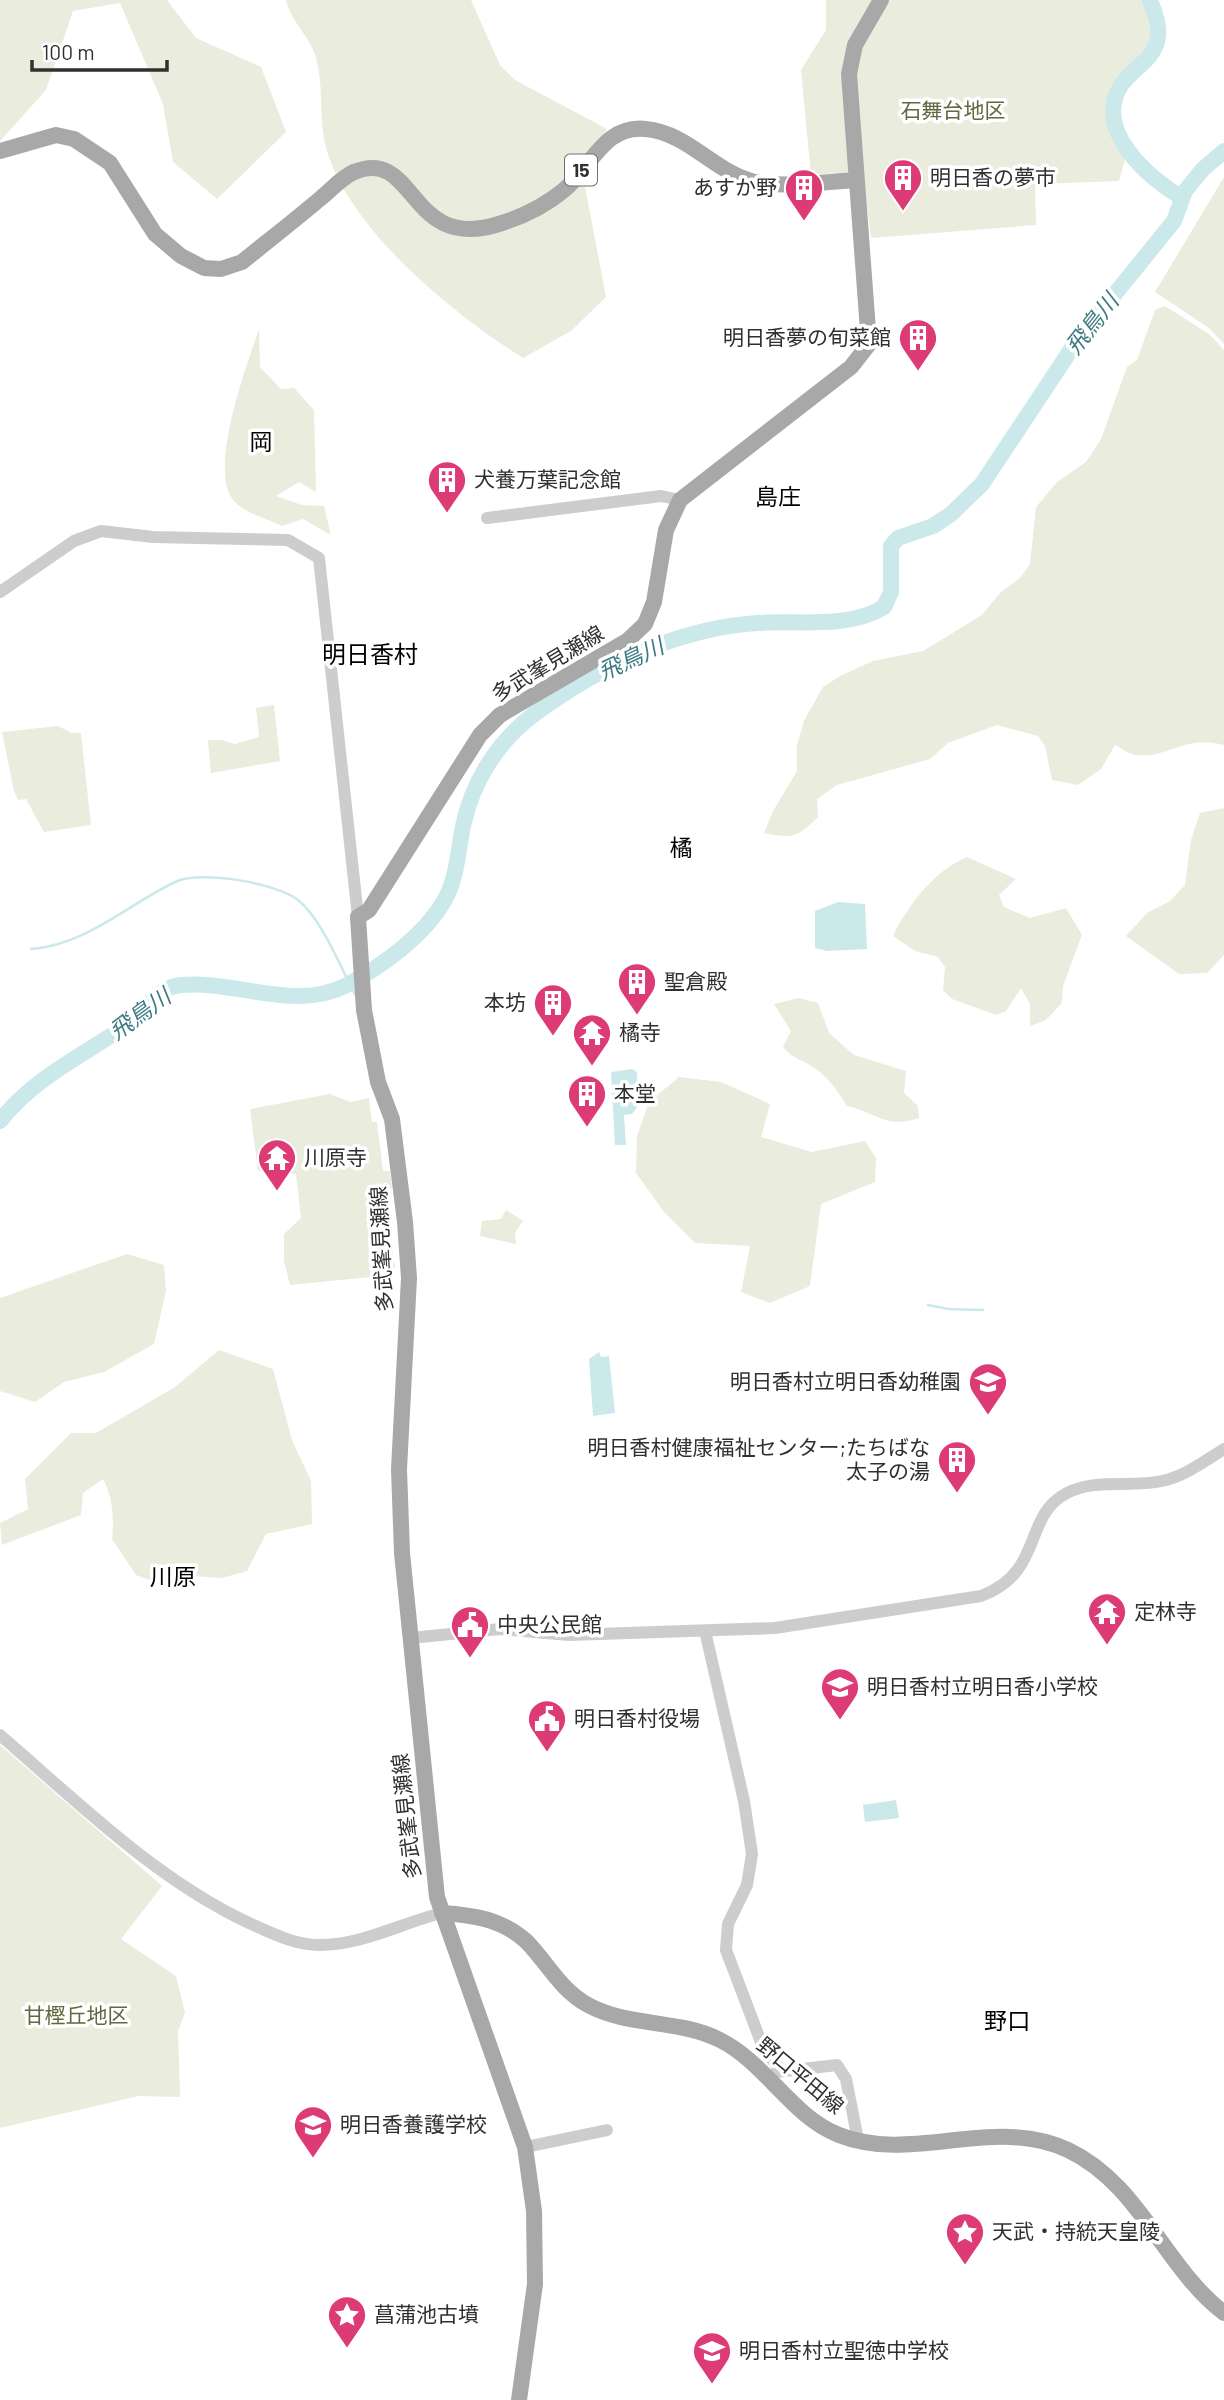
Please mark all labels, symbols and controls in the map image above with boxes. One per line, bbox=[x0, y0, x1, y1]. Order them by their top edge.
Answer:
scale bar bbox=[32, 28, 166, 72]
text: 100 m bbox=[42, 39, 95, 64]
park label: 石舞台地区 bbox=[901, 97, 1006, 122]
road number: 15 bbox=[565, 154, 597, 186]
building icon: 明日香の夢市 bbox=[882, 157, 924, 212]
place label: 明日香の夢市 bbox=[930, 164, 1056, 189]
building icon: あすか野 bbox=[783, 167, 825, 222]
place label: あすか野 bbox=[693, 174, 777, 199]
water label: 飛鳥川 bbox=[1059, 285, 1125, 359]
building icon: 明日香夢の旬菜館 bbox=[897, 317, 939, 372]
place label: 明日香夢の旬菜館 bbox=[723, 324, 891, 349]
district label: 岡 bbox=[250, 427, 273, 455]
building icon: 犬養万葉記念館 bbox=[426, 459, 468, 514]
place label: 犬養万葉記念館 bbox=[474, 466, 621, 491]
district label: 島庄 bbox=[755, 482, 801, 510]
street label: 多武峯見瀬線 bbox=[487, 620, 608, 706]
water label: 飛鳥川 bbox=[593, 630, 670, 685]
district label: 明日香村 bbox=[322, 639, 418, 668]
district label: 橘 bbox=[670, 833, 693, 861]
building icon: 聖倉殿 bbox=[616, 961, 658, 1016]
place label: 聖倉殿 bbox=[664, 968, 727, 993]
water label: 飛鳥川 bbox=[103, 980, 178, 1045]
building icon: 本坊 bbox=[532, 982, 574, 1037]
place label: 本坊 bbox=[484, 989, 526, 1014]
temple icon: 橘寺 bbox=[571, 1012, 613, 1067]
place label: 橘寺 bbox=[619, 1019, 661, 1044]
building icon: 本堂 bbox=[566, 1073, 608, 1128]
place label: 本堂 bbox=[614, 1080, 656, 1105]
temple icon: 川原寺 bbox=[256, 1137, 298, 1192]
place label: 川原寺 bbox=[304, 1144, 367, 1169]
street label: 多武峯見瀬線 bbox=[365, 1186, 396, 1313]
school or university icon: 明日香村立明日香幼稚園 bbox=[967, 1361, 1009, 1416]
place label: 明日香村立明日香幼稚園 bbox=[730, 1368, 961, 1393]
place label: 明日香村健康福祉センター;たちばな 太子の湯 bbox=[587, 1434, 930, 1483]
building icon: 明日香村健康福祉センター;たちばな 太子の湯 bbox=[936, 1439, 978, 1494]
district label: 川原 bbox=[150, 1562, 196, 1590]
temple icon: 定林寺 bbox=[1086, 1591, 1128, 1646]
place label: 定林寺 bbox=[1134, 1598, 1197, 1623]
public building icon: 中央公民館 bbox=[449, 1604, 491, 1659]
place label: 中央公民館 bbox=[497, 1611, 602, 1636]
school or university icon: 明日香村立明日香小学校 bbox=[819, 1666, 861, 1721]
place label: 明日香村立明日香小学校 bbox=[867, 1673, 1098, 1698]
public building icon: 明日香村役場 bbox=[526, 1698, 568, 1753]
place label: 明日香村役場 bbox=[574, 1705, 700, 1730]
street label: 多武峯見瀬線 bbox=[386, 1752, 425, 1880]
park label: 甘樫丘地区 bbox=[24, 2002, 129, 2027]
district label: 野口 bbox=[984, 2006, 1030, 2034]
street label: 野口平田線 bbox=[753, 2032, 849, 2118]
school or university icon: 明日香養護学校 bbox=[292, 2104, 334, 2159]
place label: 明日香養護学校 bbox=[340, 2111, 487, 2136]
place icon: 天武・持統天皇陵 bbox=[944, 2211, 986, 2266]
place label: 天武・持統天皇陵 bbox=[992, 2218, 1160, 2243]
place icon: 菖蒲池古墳 bbox=[326, 2294, 368, 2349]
place label: 菖蒲池古墳 bbox=[374, 2301, 479, 2326]
school or university icon: 明日香村立聖徳中学校 bbox=[691, 2330, 733, 2385]
place label: 明日香村立聖徳中学校 bbox=[739, 2337, 949, 2362]

